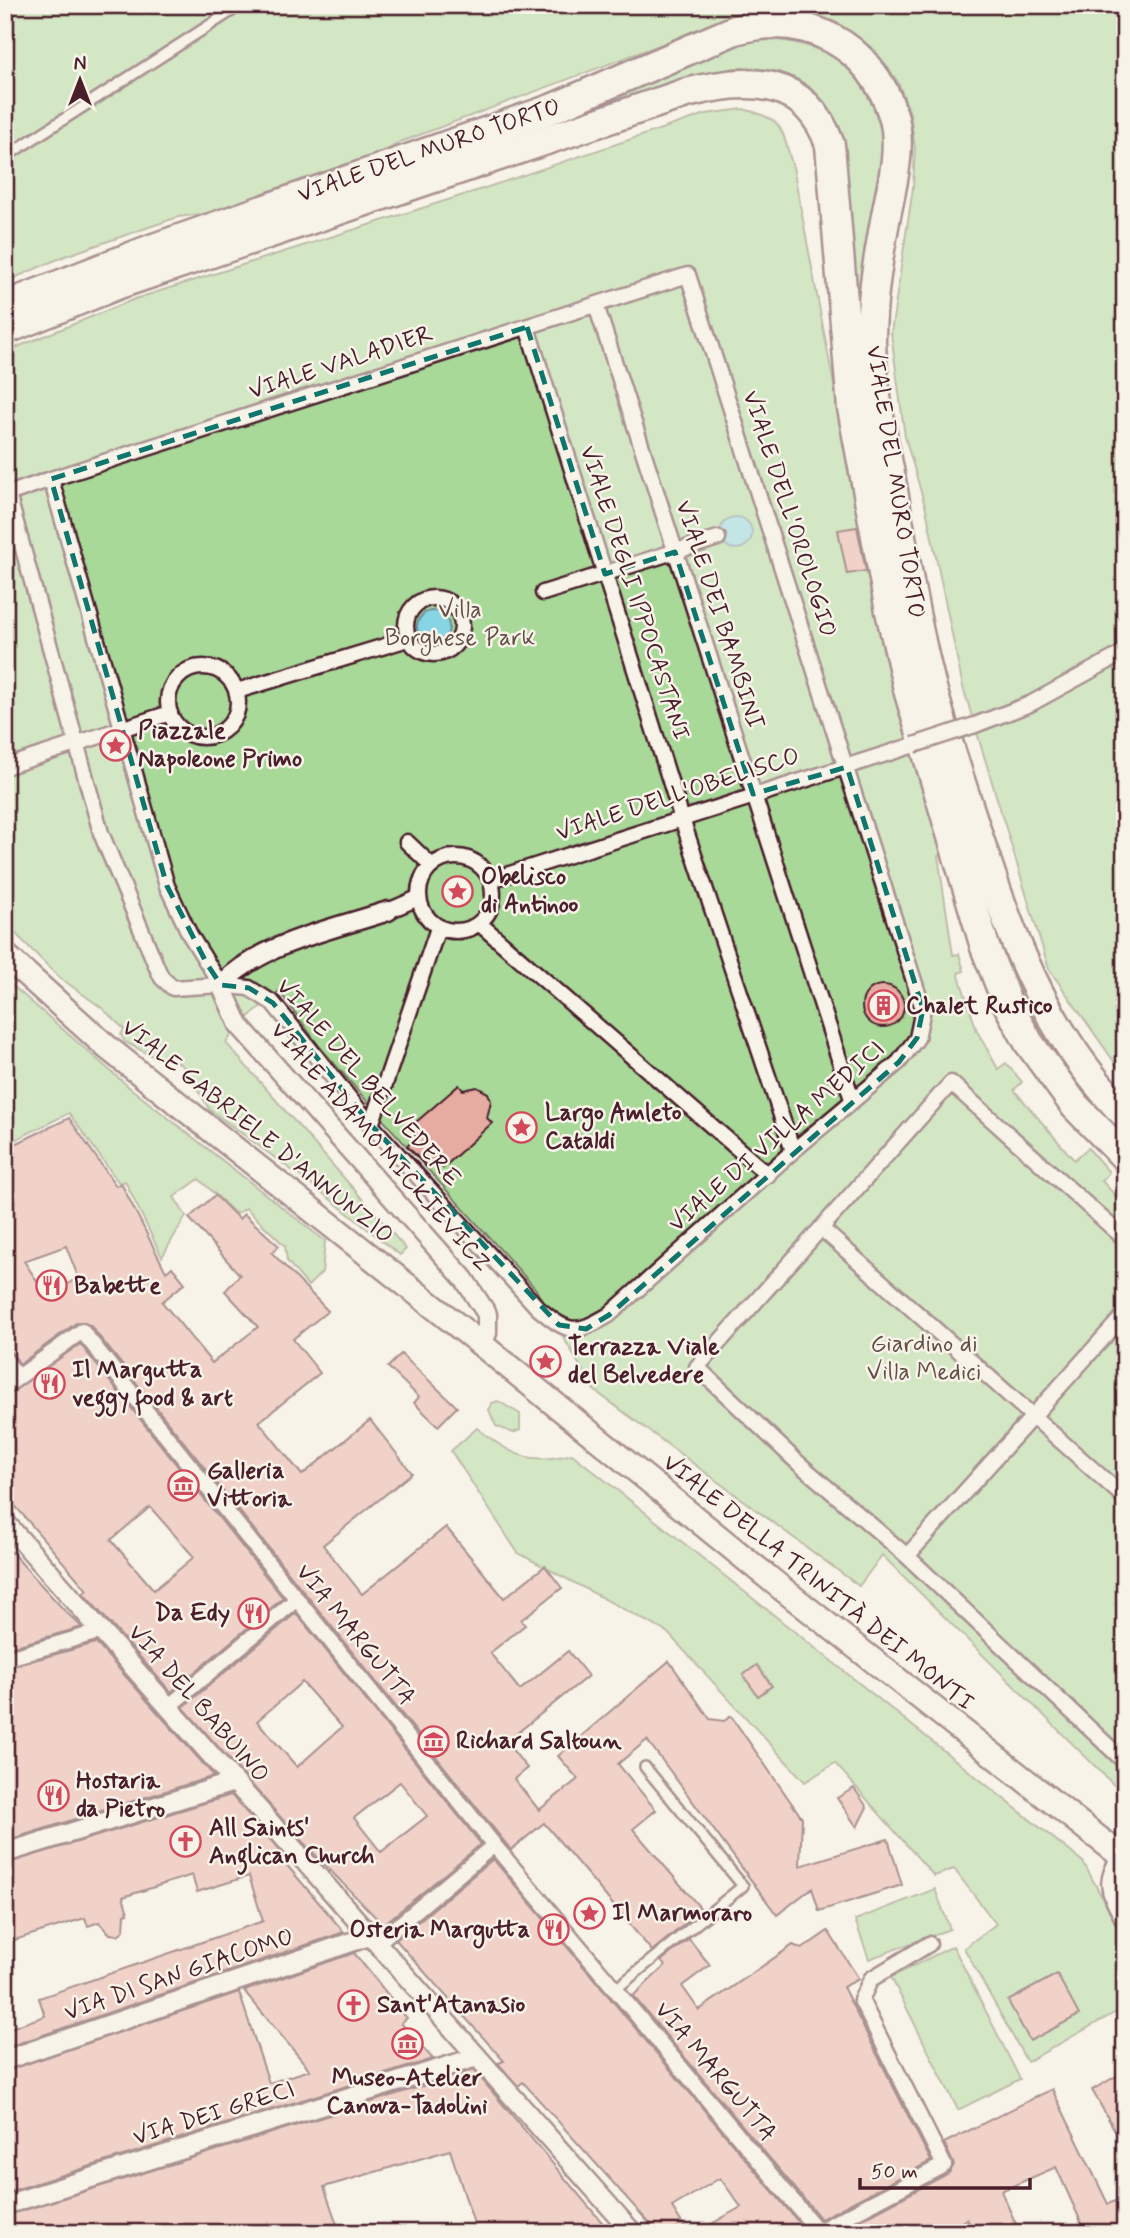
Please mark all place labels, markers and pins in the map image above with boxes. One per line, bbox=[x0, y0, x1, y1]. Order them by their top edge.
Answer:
place label: Piazzale Napoleone Primo bbox=[138, 716, 302, 775]
place icon: Piazzale Napoleone Primo bbox=[98, 728, 132, 762]
place label: Obelisco di Antinoo bbox=[481, 862, 578, 921]
place icon: Obelisco di Antinoo bbox=[441, 874, 475, 908]
building icon: Chalet Rustico bbox=[866, 989, 900, 1023]
place label: Chalet Rustico bbox=[906, 991, 1053, 1022]
place label: Largo Amleto Cataldi bbox=[545, 1098, 682, 1157]
place icon: Largo Amleto Cataldi bbox=[505, 1110, 539, 1144]
restaurant icon: Babette bbox=[34, 1269, 68, 1303]
place label: Babette bbox=[74, 1271, 161, 1302]
place label: Terrazza Viale del Belvedere bbox=[568, 1332, 720, 1391]
place icon: Terrazza Viale del Belvedere bbox=[528, 1344, 562, 1378]
place label: Il Margutta veggy food & art bbox=[72, 1355, 233, 1417]
restaurant icon: Il Margutta veggy food & art bbox=[32, 1367, 66, 1401]
place label: Galleria Vittoria bbox=[207, 1456, 292, 1515]
museum icon: Galleria Vittoria bbox=[167, 1468, 201, 1502]
restaurant icon: Da Edy bbox=[236, 1596, 270, 1630]
place label: Da Edy bbox=[154, 1598, 230, 1629]
museum icon: Richard Saltoun bbox=[416, 1724, 450, 1758]
place label: Richard Saltoun bbox=[456, 1726, 622, 1757]
place label: Hostaria da Pietro bbox=[76, 1766, 165, 1825]
restaurant icon: Hostaria da Pietro bbox=[36, 1778, 70, 1812]
place label: All Saints' Anglican Church bbox=[209, 1813, 374, 1875]
church icon: All Saints' Anglican Church bbox=[169, 1825, 203, 1859]
place icon: Il Marmoraro bbox=[572, 1896, 606, 1930]
place label: Il Marmoraro bbox=[612, 1898, 752, 1929]
restaurant icon: Osteria Margutta bbox=[536, 1913, 570, 1947]
place label: Osteria Margutta bbox=[350, 1915, 530, 1949]
church icon: Sant'Atanasio bbox=[337, 1988, 371, 2022]
place label: Sant'Atanasio bbox=[377, 1990, 525, 2021]
museum icon: Museo-Atelier Canova-Tadolini bbox=[390, 2027, 424, 2061]
place label: Museo-Atelier Canova-Tadolini bbox=[327, 2063, 488, 2122]

